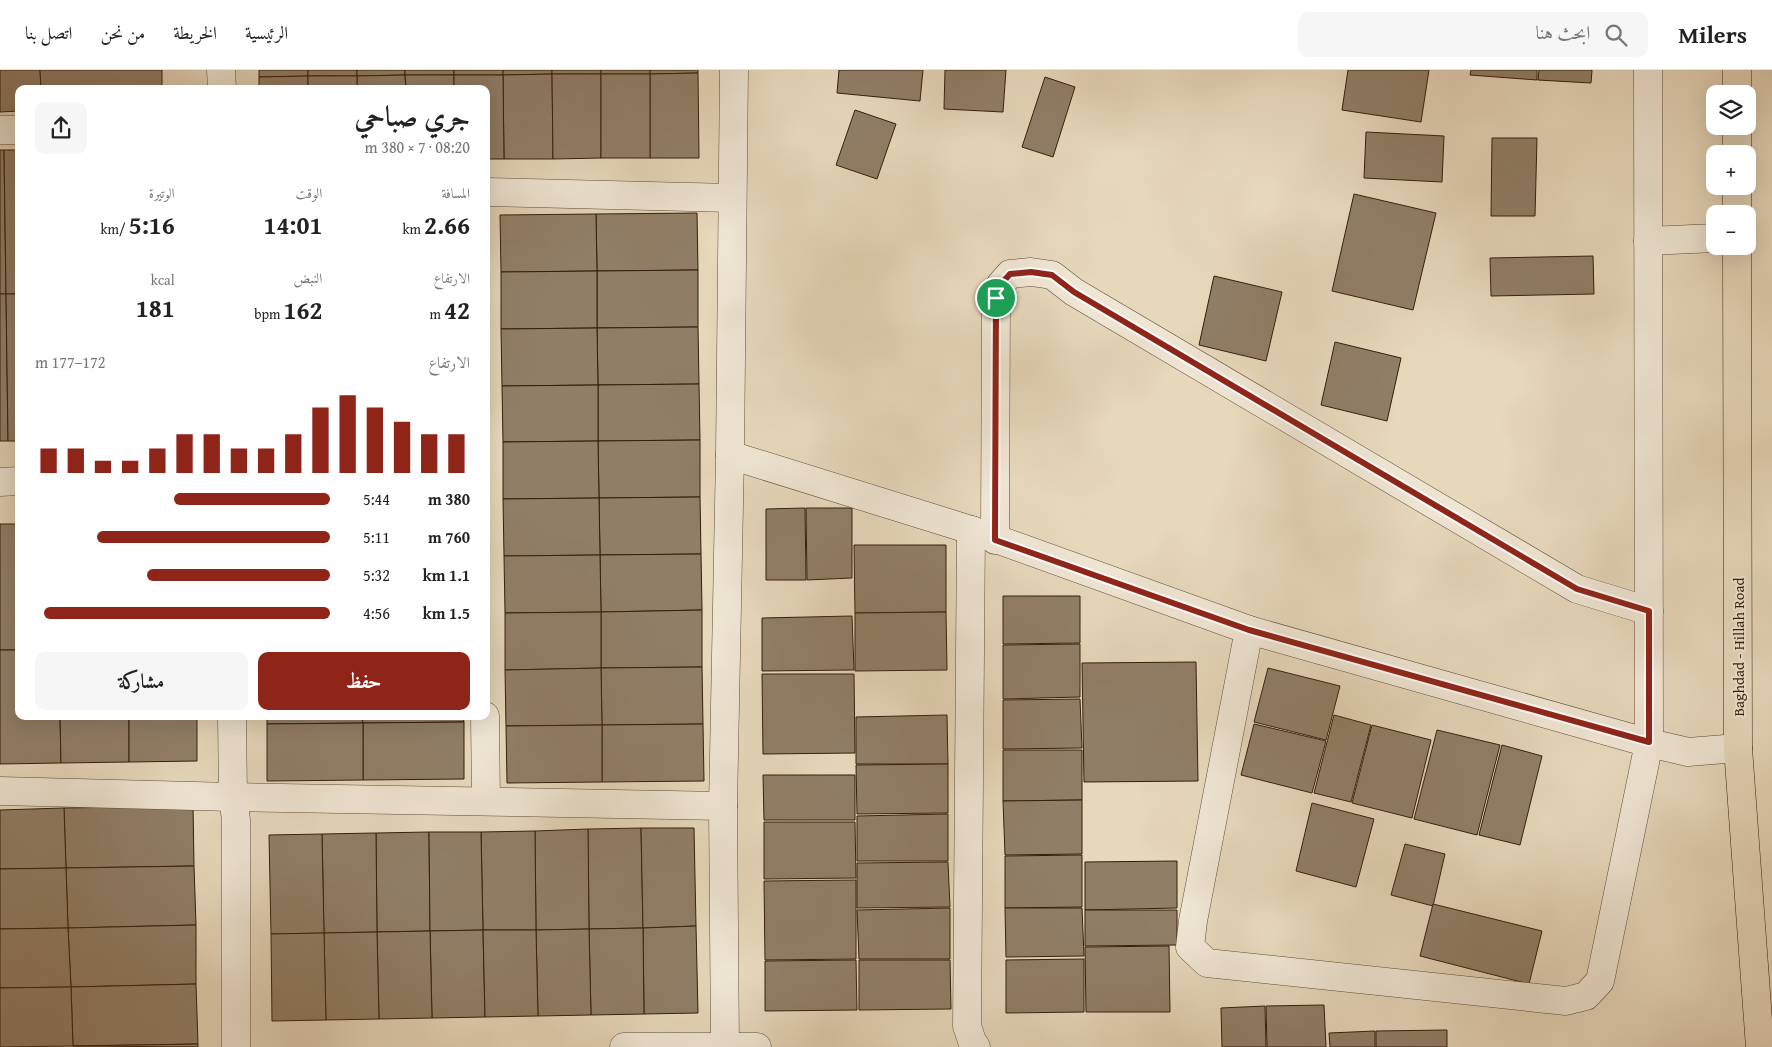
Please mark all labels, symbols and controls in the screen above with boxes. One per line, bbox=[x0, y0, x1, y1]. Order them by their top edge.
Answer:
search box bbox=[1298, 12, 1648, 57]
text: Milers bbox=[1678, 17, 1747, 52]
text: ابحث هنا bbox=[1535, 18, 1590, 46]
text: اتصل بنا bbox=[25, 19, 72, 46]
text: من نحن bbox=[100, 19, 145, 46]
text: الخريطة bbox=[173, 19, 217, 46]
text: الرئيسية bbox=[245, 19, 288, 46]
icon: search bbox=[1602, 21, 1630, 49]
map controls bbox=[1706, 85, 1756, 255]
button: layers bbox=[1706, 85, 1756, 135]
text: جري صباحي bbox=[354, 95, 470, 136]
button: share bbox=[35, 102, 87, 154]
text: 08:20 · 7 × 380 m bbox=[365, 135, 470, 159]
button: + bbox=[1706, 145, 1756, 195]
text: الوتيرة bbox=[149, 183, 175, 203]
text: الوقت bbox=[296, 183, 322, 203]
text: المسافة bbox=[441, 183, 470, 203]
button: − bbox=[1706, 205, 1756, 255]
text: 5:16 bbox=[129, 207, 175, 243]
text: 14:01 bbox=[263, 207, 322, 243]
text: 2.66 bbox=[424, 207, 470, 243]
text: /km bbox=[101, 219, 129, 239]
text: km bbox=[402, 219, 424, 239]
text: النبض bbox=[293, 268, 322, 288]
text: الارتفاع bbox=[434, 268, 470, 288]
text: kcal bbox=[151, 270, 175, 290]
pin bbox=[975, 277, 1017, 319]
icon: arrive bbox=[982, 284, 1010, 312]
text: 181 bbox=[136, 290, 175, 326]
text: 162 bbox=[283, 292, 322, 328]
text: 42 bbox=[444, 292, 470, 328]
text: bpm bbox=[254, 304, 283, 324]
text: m bbox=[430, 304, 444, 324]
text: 172–177 m bbox=[35, 350, 105, 374]
text: الارتفاع bbox=[428, 350, 470, 374]
text: 5:44 bbox=[363, 487, 390, 511]
text: 380 m bbox=[428, 487, 470, 511]
text: 5:11 bbox=[363, 525, 390, 549]
text: 760 m bbox=[428, 525, 470, 549]
text: 5:32 bbox=[363, 563, 390, 587]
text: 1.1 km bbox=[423, 563, 470, 587]
street label: Baghdad - Hillah Road bbox=[1728, 577, 1749, 717]
text: 4:56 bbox=[363, 601, 390, 625]
text: 1.5 km bbox=[423, 601, 470, 625]
button: مشاركة bbox=[35, 652, 248, 710]
button: حفظ bbox=[258, 652, 470, 710]

